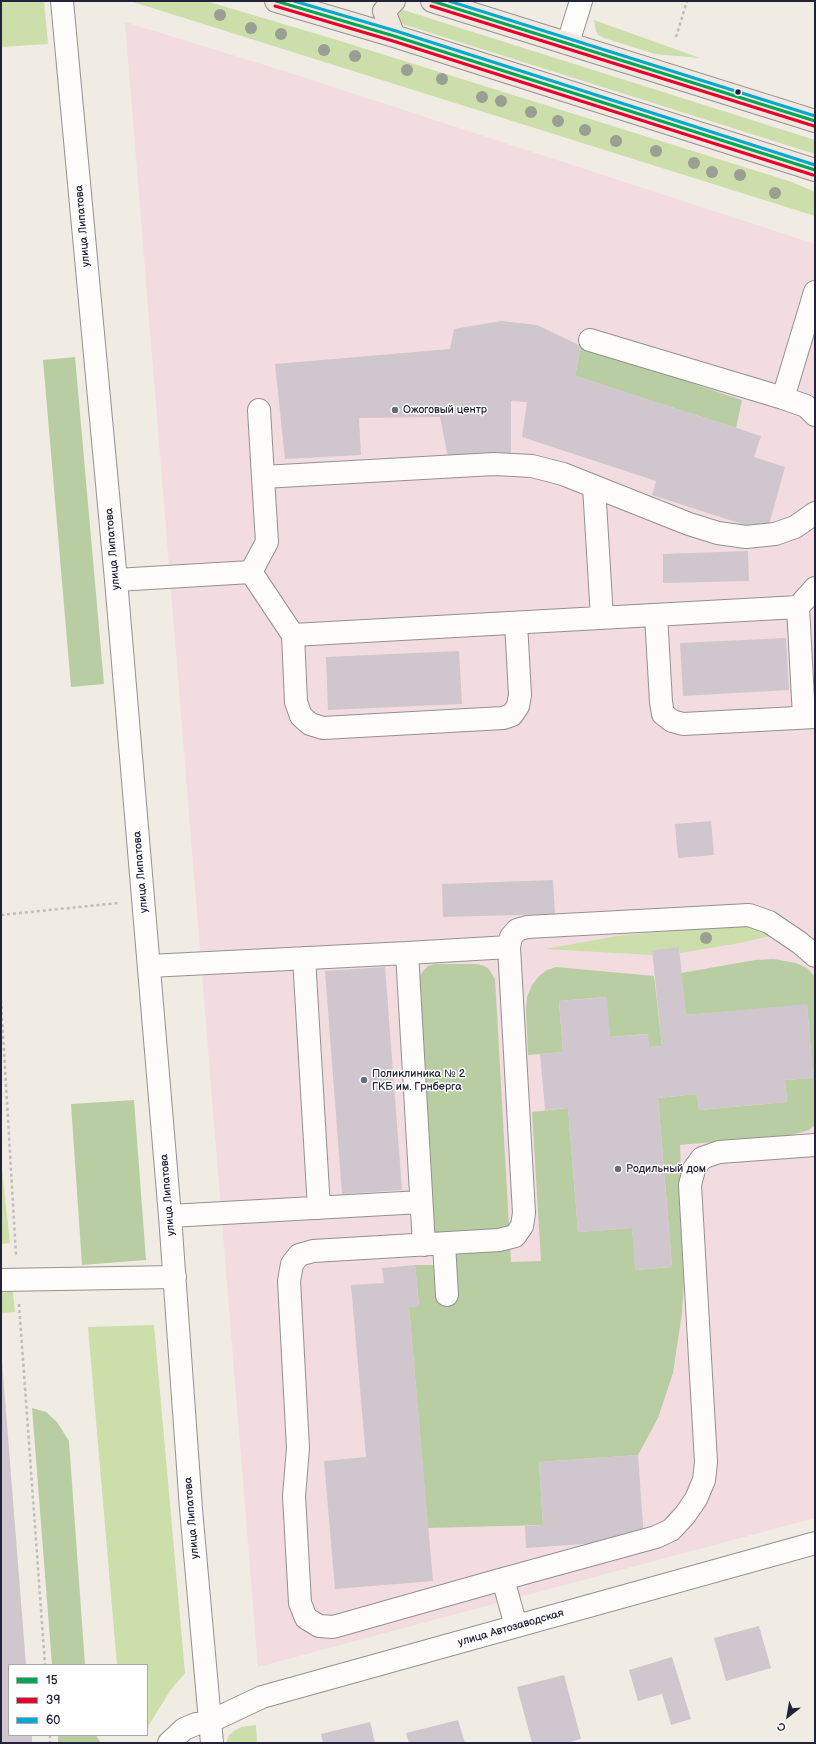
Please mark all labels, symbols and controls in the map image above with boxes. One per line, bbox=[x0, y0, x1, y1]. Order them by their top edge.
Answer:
unlabelled marker bbox=[733, 87, 743, 97]
street label: улица Липатова bbox=[73, 184, 93, 268]
place label: Ожоговый центр bbox=[403, 403, 487, 417]
marker: Ожоговый центр bbox=[390, 405, 400, 415]
street label: улица Липатова bbox=[103, 507, 123, 591]
street label: улица Липатова bbox=[131, 830, 151, 914]
place label: Поликлиника № 2 ГКБ им. Грнберга bbox=[372, 1067, 465, 1093]
marker: Поликлиника № 2 ГКБ им. Грнберга bbox=[359, 1075, 369, 1085]
street label: улица Липатова bbox=[158, 1153, 178, 1237]
place label: Родильный дом bbox=[626, 1162, 706, 1176]
marker: Родильный дом bbox=[613, 1164, 623, 1174]
street label: улица Липатова bbox=[182, 1476, 202, 1560]
street label: улица Автозаводская bbox=[456, 1607, 566, 1649]
legend bbox=[8, 1664, 148, 1736]
text: 15 bbox=[46, 1673, 58, 1688]
text: 39 bbox=[46, 1693, 60, 1708]
north arrow bbox=[768, 1696, 808, 1736]
text: 60 bbox=[46, 1713, 60, 1728]
text: С bbox=[775, 1719, 788, 1734]

